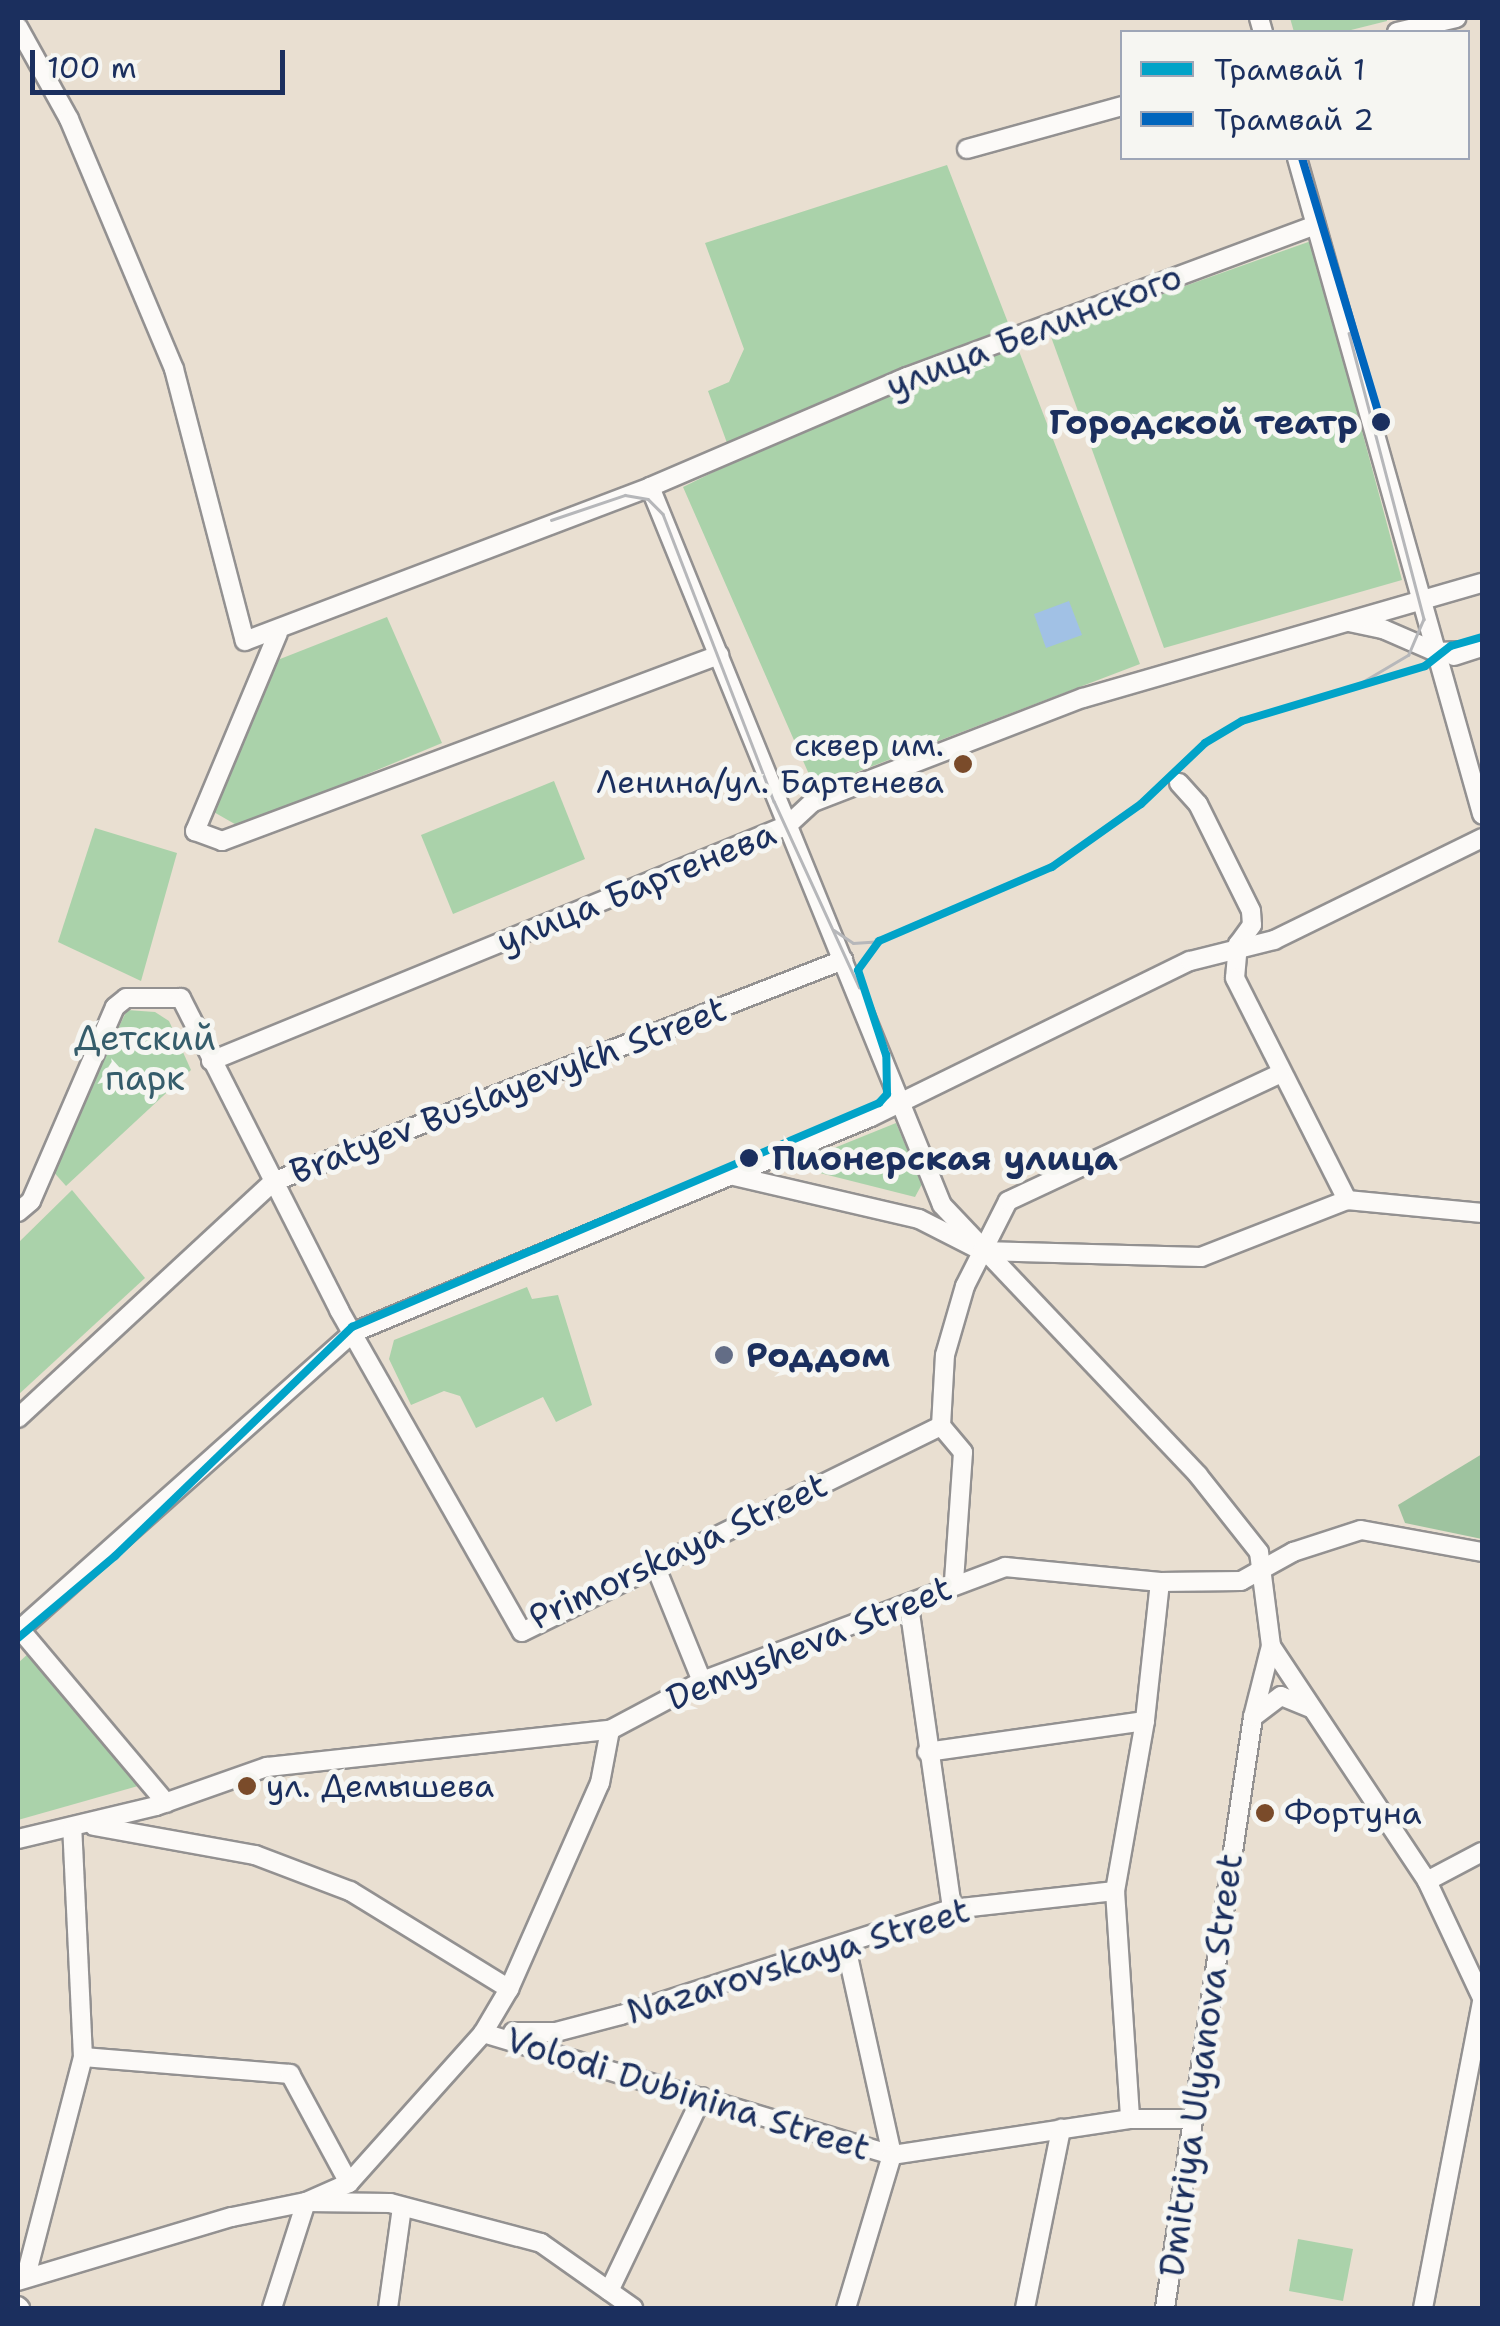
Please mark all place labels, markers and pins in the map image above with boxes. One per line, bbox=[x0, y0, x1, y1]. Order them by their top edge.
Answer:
place label: Городской театр bbox=[1049, 401, 1358, 443]
marker: Городской театр bbox=[1368, 409, 1394, 435]
place label: сквер им. Ленина/ул. Бартенева bbox=[596, 727, 944, 802]
marker: сквер им. Ленина/ул. Бартенева bbox=[953, 754, 973, 774]
place label: Пионерская улица bbox=[772, 1137, 1118, 1179]
marker: Пионерская улица bbox=[736, 1145, 762, 1171]
place label: Роддом bbox=[746, 1334, 890, 1376]
marker: Роддом bbox=[711, 1342, 737, 1368]
place label: ул. Демышева bbox=[266, 1767, 494, 1805]
marker: ул. Демышева bbox=[237, 1776, 257, 1796]
place label: Фортуна bbox=[1284, 1794, 1422, 1832]
marker: Фортуна bbox=[1255, 1803, 1275, 1823]

